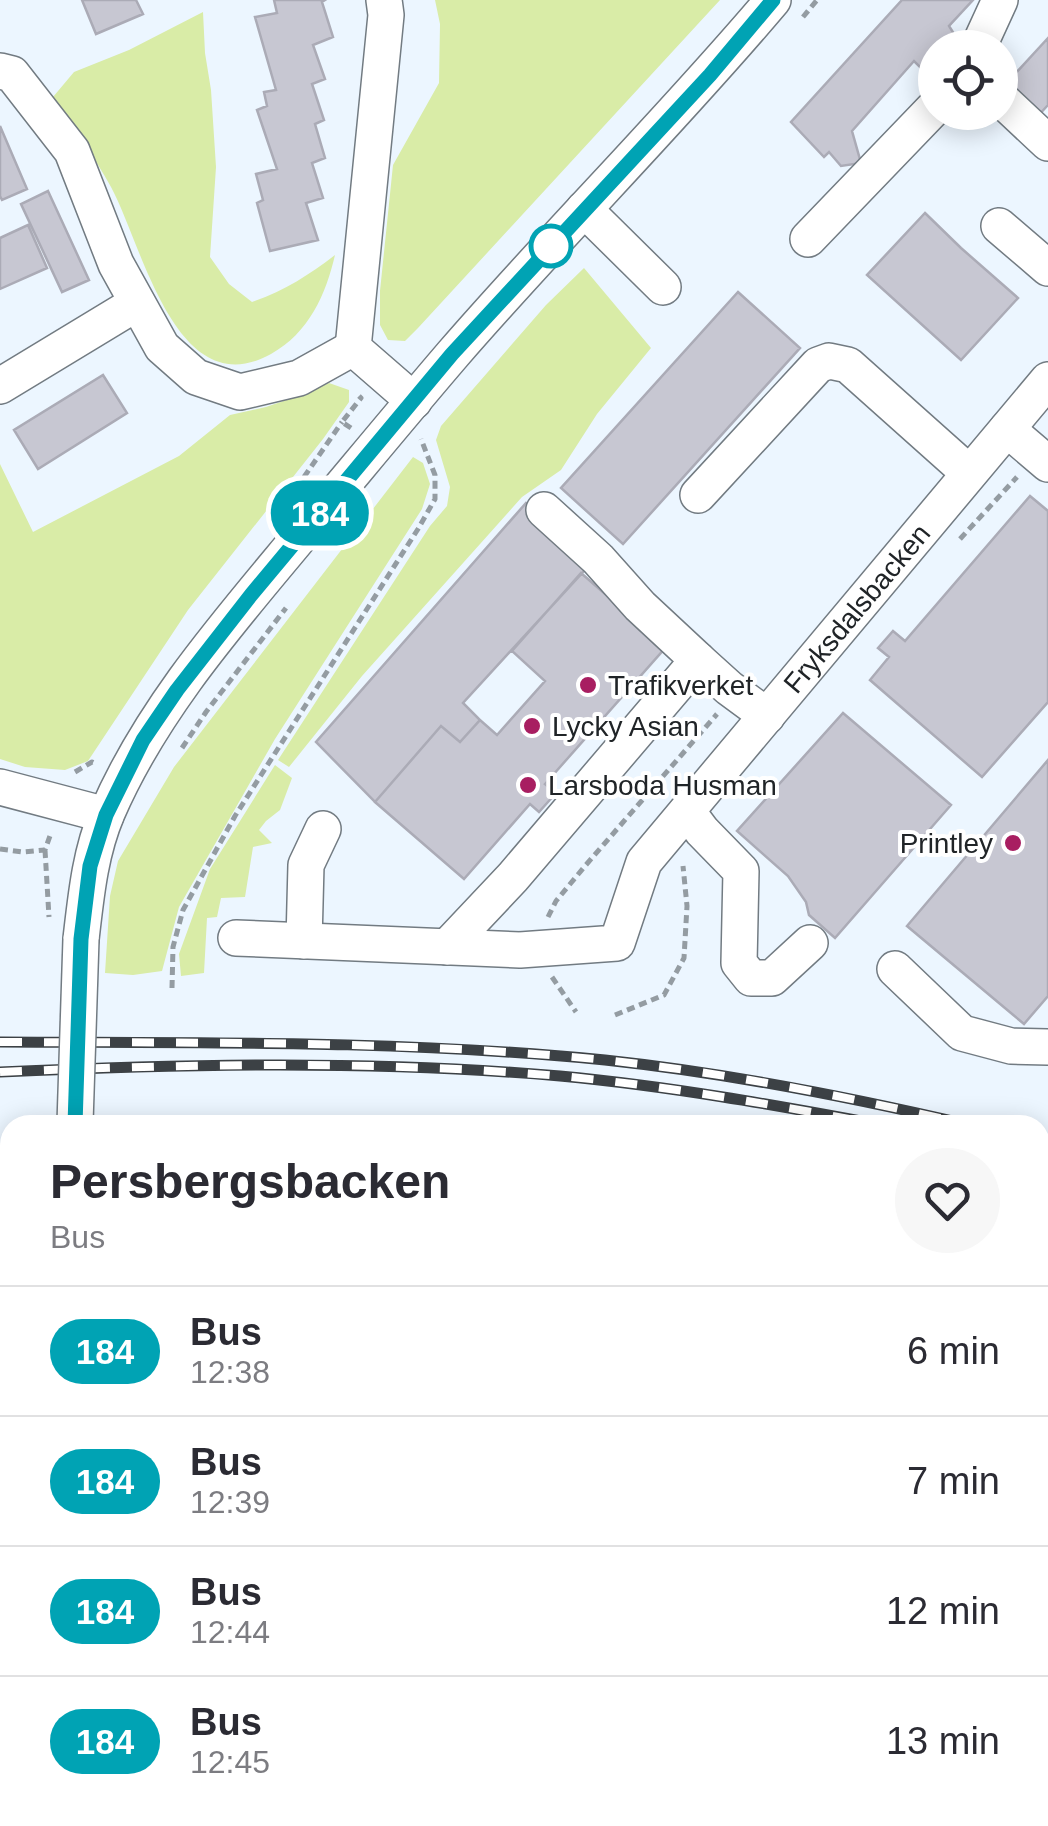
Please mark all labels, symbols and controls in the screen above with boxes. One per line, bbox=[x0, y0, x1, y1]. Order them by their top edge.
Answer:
map controls bbox=[918, 30, 1018, 130]
button: locate bbox=[918, 30, 1018, 130]
unlabelled marker bbox=[530, 225, 572, 267]
line badge: 184 bbox=[262, 480, 378, 546]
text: 184 bbox=[291, 494, 349, 533]
street label: Fryksdalsbacken bbox=[778, 518, 936, 699]
place label: Trafikverket bbox=[608, 670, 753, 701]
marker: Trafikverket bbox=[577, 674, 599, 696]
place label: Lycky Asian bbox=[552, 711, 699, 742]
marker: Lycky Asian bbox=[521, 715, 543, 737]
place label: Larsboda Husman bbox=[548, 770, 777, 801]
marker: Larsboda Husman bbox=[517, 774, 539, 796]
place label: Printley bbox=[900, 828, 993, 859]
marker: Printley bbox=[1002, 832, 1024, 854]
button: heart bbox=[895, 1148, 1000, 1253]
text: Persbergsbacken bbox=[50, 1155, 450, 1208]
text: Bus bbox=[50, 1219, 105, 1255]
text: Bus bbox=[190, 1311, 262, 1353]
text: 6 min bbox=[907, 1330, 1000, 1372]
text: 184 bbox=[76, 1332, 134, 1371]
text: 12:38 bbox=[190, 1354, 270, 1390]
text: Bus bbox=[190, 1441, 262, 1483]
text: 7 min bbox=[907, 1460, 1000, 1502]
text: 184 bbox=[76, 1462, 134, 1501]
text: 12:39 bbox=[190, 1484, 270, 1520]
text: Bus bbox=[190, 1571, 262, 1613]
text: 12 min bbox=[886, 1590, 1000, 1632]
text: 184 bbox=[76, 1592, 134, 1631]
text: 12:44 bbox=[190, 1614, 270, 1650]
text: Bus bbox=[190, 1701, 262, 1743]
text: 13 min bbox=[886, 1720, 1000, 1762]
text: 184 bbox=[76, 1722, 134, 1761]
text: 12:45 bbox=[190, 1744, 270, 1780]

